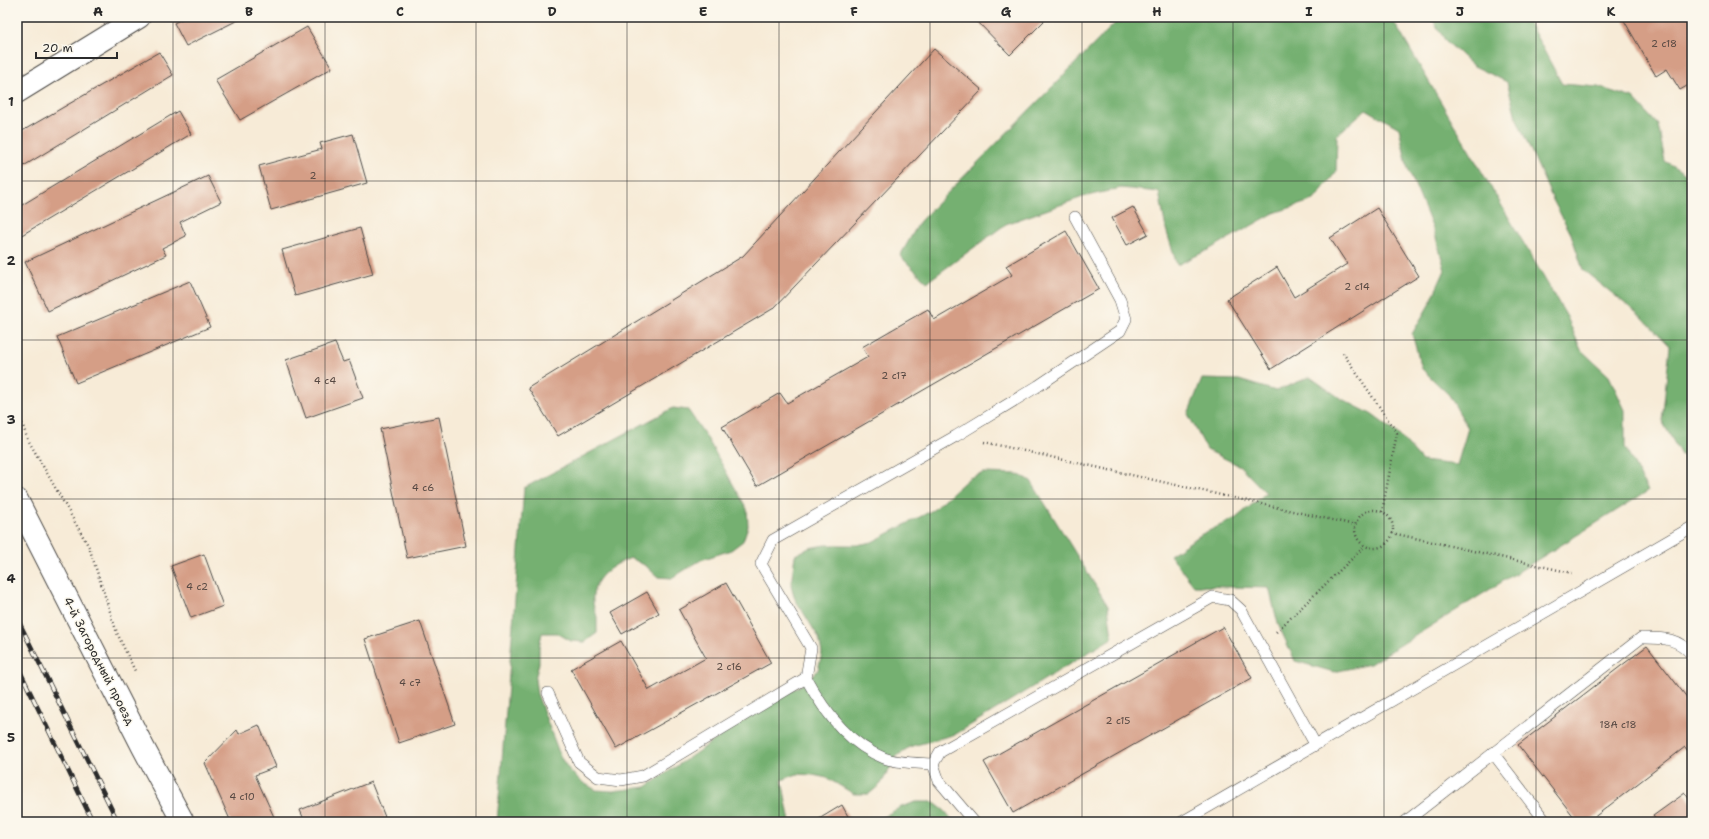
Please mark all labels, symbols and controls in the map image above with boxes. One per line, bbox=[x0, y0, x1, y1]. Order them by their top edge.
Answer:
text: A bbox=[93, 3, 103, 20]
text: B bbox=[245, 3, 253, 20]
text: C bbox=[396, 3, 404, 20]
text: D bbox=[547, 3, 557, 20]
text: E bbox=[699, 3, 708, 20]
text: F bbox=[850, 3, 858, 20]
text: G bbox=[1001, 3, 1012, 20]
text: H bbox=[1152, 3, 1162, 20]
text: I bbox=[1305, 3, 1313, 20]
text: J bbox=[1456, 3, 1464, 20]
text: K bbox=[1607, 3, 1616, 20]
scale bar bbox=[36, 34, 117, 60]
house number: 2 с18 bbox=[1651, 37, 1677, 50]
text: 20 m bbox=[42, 40, 73, 56]
text: 1 bbox=[8, 93, 14, 110]
house number: 2 bbox=[310, 169, 317, 182]
text: 2 bbox=[6, 252, 16, 269]
house number: 2 с14 bbox=[1344, 280, 1370, 293]
house number: 2 с17 bbox=[881, 369, 907, 382]
house number: 4 с4 bbox=[314, 374, 336, 387]
text: 3 bbox=[6, 411, 16, 428]
house number: 4 с6 bbox=[412, 481, 434, 494]
text: 4 bbox=[6, 570, 16, 587]
house number: 4 с2 bbox=[186, 580, 208, 593]
street label: 4-й Загородный проезд bbox=[60, 594, 139, 728]
house number: 2 с16 bbox=[716, 660, 742, 673]
house number: 4 с7 bbox=[399, 676, 421, 689]
house number: 2 с15 bbox=[1106, 714, 1130, 727]
house number: 18А с18 bbox=[1599, 718, 1637, 731]
text: 5 bbox=[7, 729, 15, 746]
house number: 4 с10 bbox=[229, 790, 255, 803]

